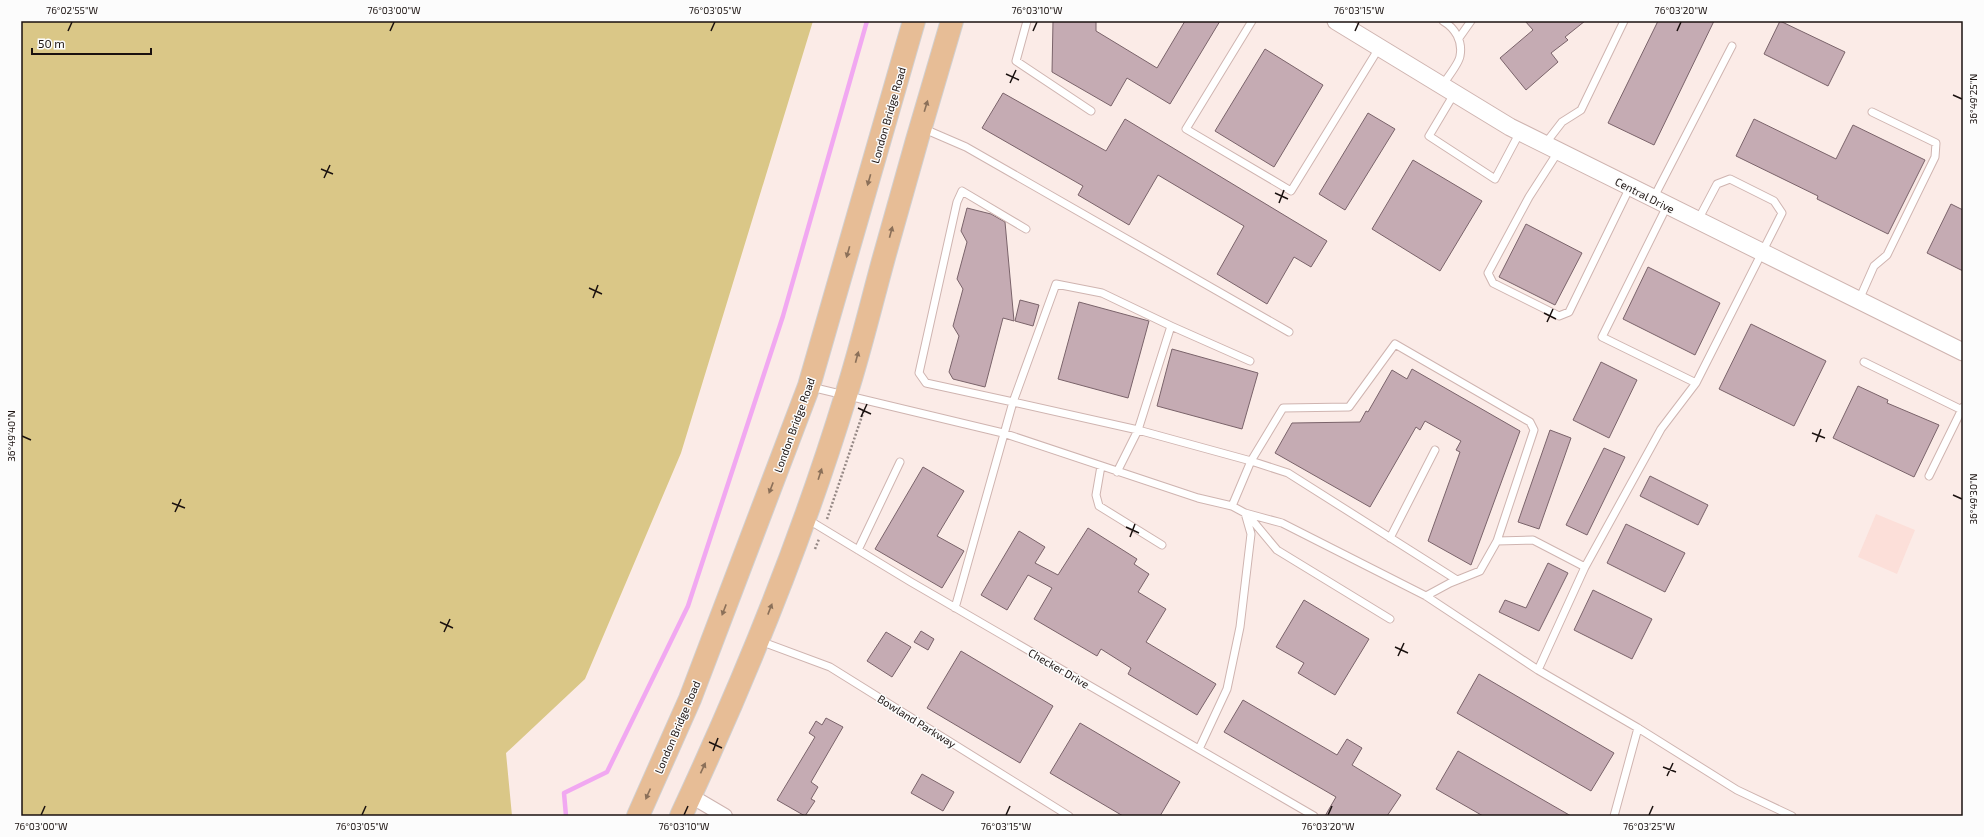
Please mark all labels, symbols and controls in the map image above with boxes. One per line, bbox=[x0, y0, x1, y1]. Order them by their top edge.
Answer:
text: 76°02'55"W bbox=[46, 4, 98, 16]
text: 76°03'00"W bbox=[367, 4, 421, 16]
text: 76°03'05"W bbox=[689, 4, 742, 16]
text: 76°03'10"W bbox=[1011, 4, 1063, 16]
text: 76°03'15"W bbox=[1334, 4, 1385, 16]
text: 76°03'20"W bbox=[1655, 4, 1708, 16]
scale bar bbox=[32, 30, 151, 56]
text: 50 m bbox=[38, 36, 65, 50]
street label: London Bridge Road bbox=[868, 65, 908, 165]
text: 36°49'25"N bbox=[1967, 74, 1979, 124]
one-way arrow bbox=[923, 100, 929, 112]
one-way arrow bbox=[866, 174, 872, 186]
street label: Central Drive bbox=[1613, 175, 1677, 216]
one-way arrow bbox=[888, 225, 894, 237]
one-way arrow bbox=[845, 247, 851, 259]
one-way arrow bbox=[854, 351, 860, 363]
street label: London Bridge Road bbox=[771, 376, 817, 474]
text: 36°49'40"N bbox=[5, 410, 17, 462]
one-way arrow bbox=[817, 468, 823, 480]
text: 36°49'30"N bbox=[1967, 473, 1979, 525]
one-way arrow bbox=[767, 483, 773, 495]
one-way arrow bbox=[768, 603, 774, 615]
one-way arrow bbox=[721, 604, 727, 616]
street label: Checker Drive bbox=[1026, 645, 1092, 691]
street label: London Bridge Road bbox=[652, 679, 702, 775]
street label: Bowland Parkway bbox=[875, 692, 959, 750]
one-way arrow bbox=[700, 762, 707, 774]
one-way arrow bbox=[644, 789, 650, 801]
text: 76°03'00"W bbox=[14, 820, 68, 832]
text: 76°03'05"W bbox=[336, 820, 389, 832]
text: 76°03'10"W bbox=[658, 820, 710, 832]
text: 76°03'15"W bbox=[981, 820, 1032, 832]
text: 76°03'20"W bbox=[1302, 820, 1355, 832]
text: 76°03'25"W bbox=[1623, 820, 1676, 832]

